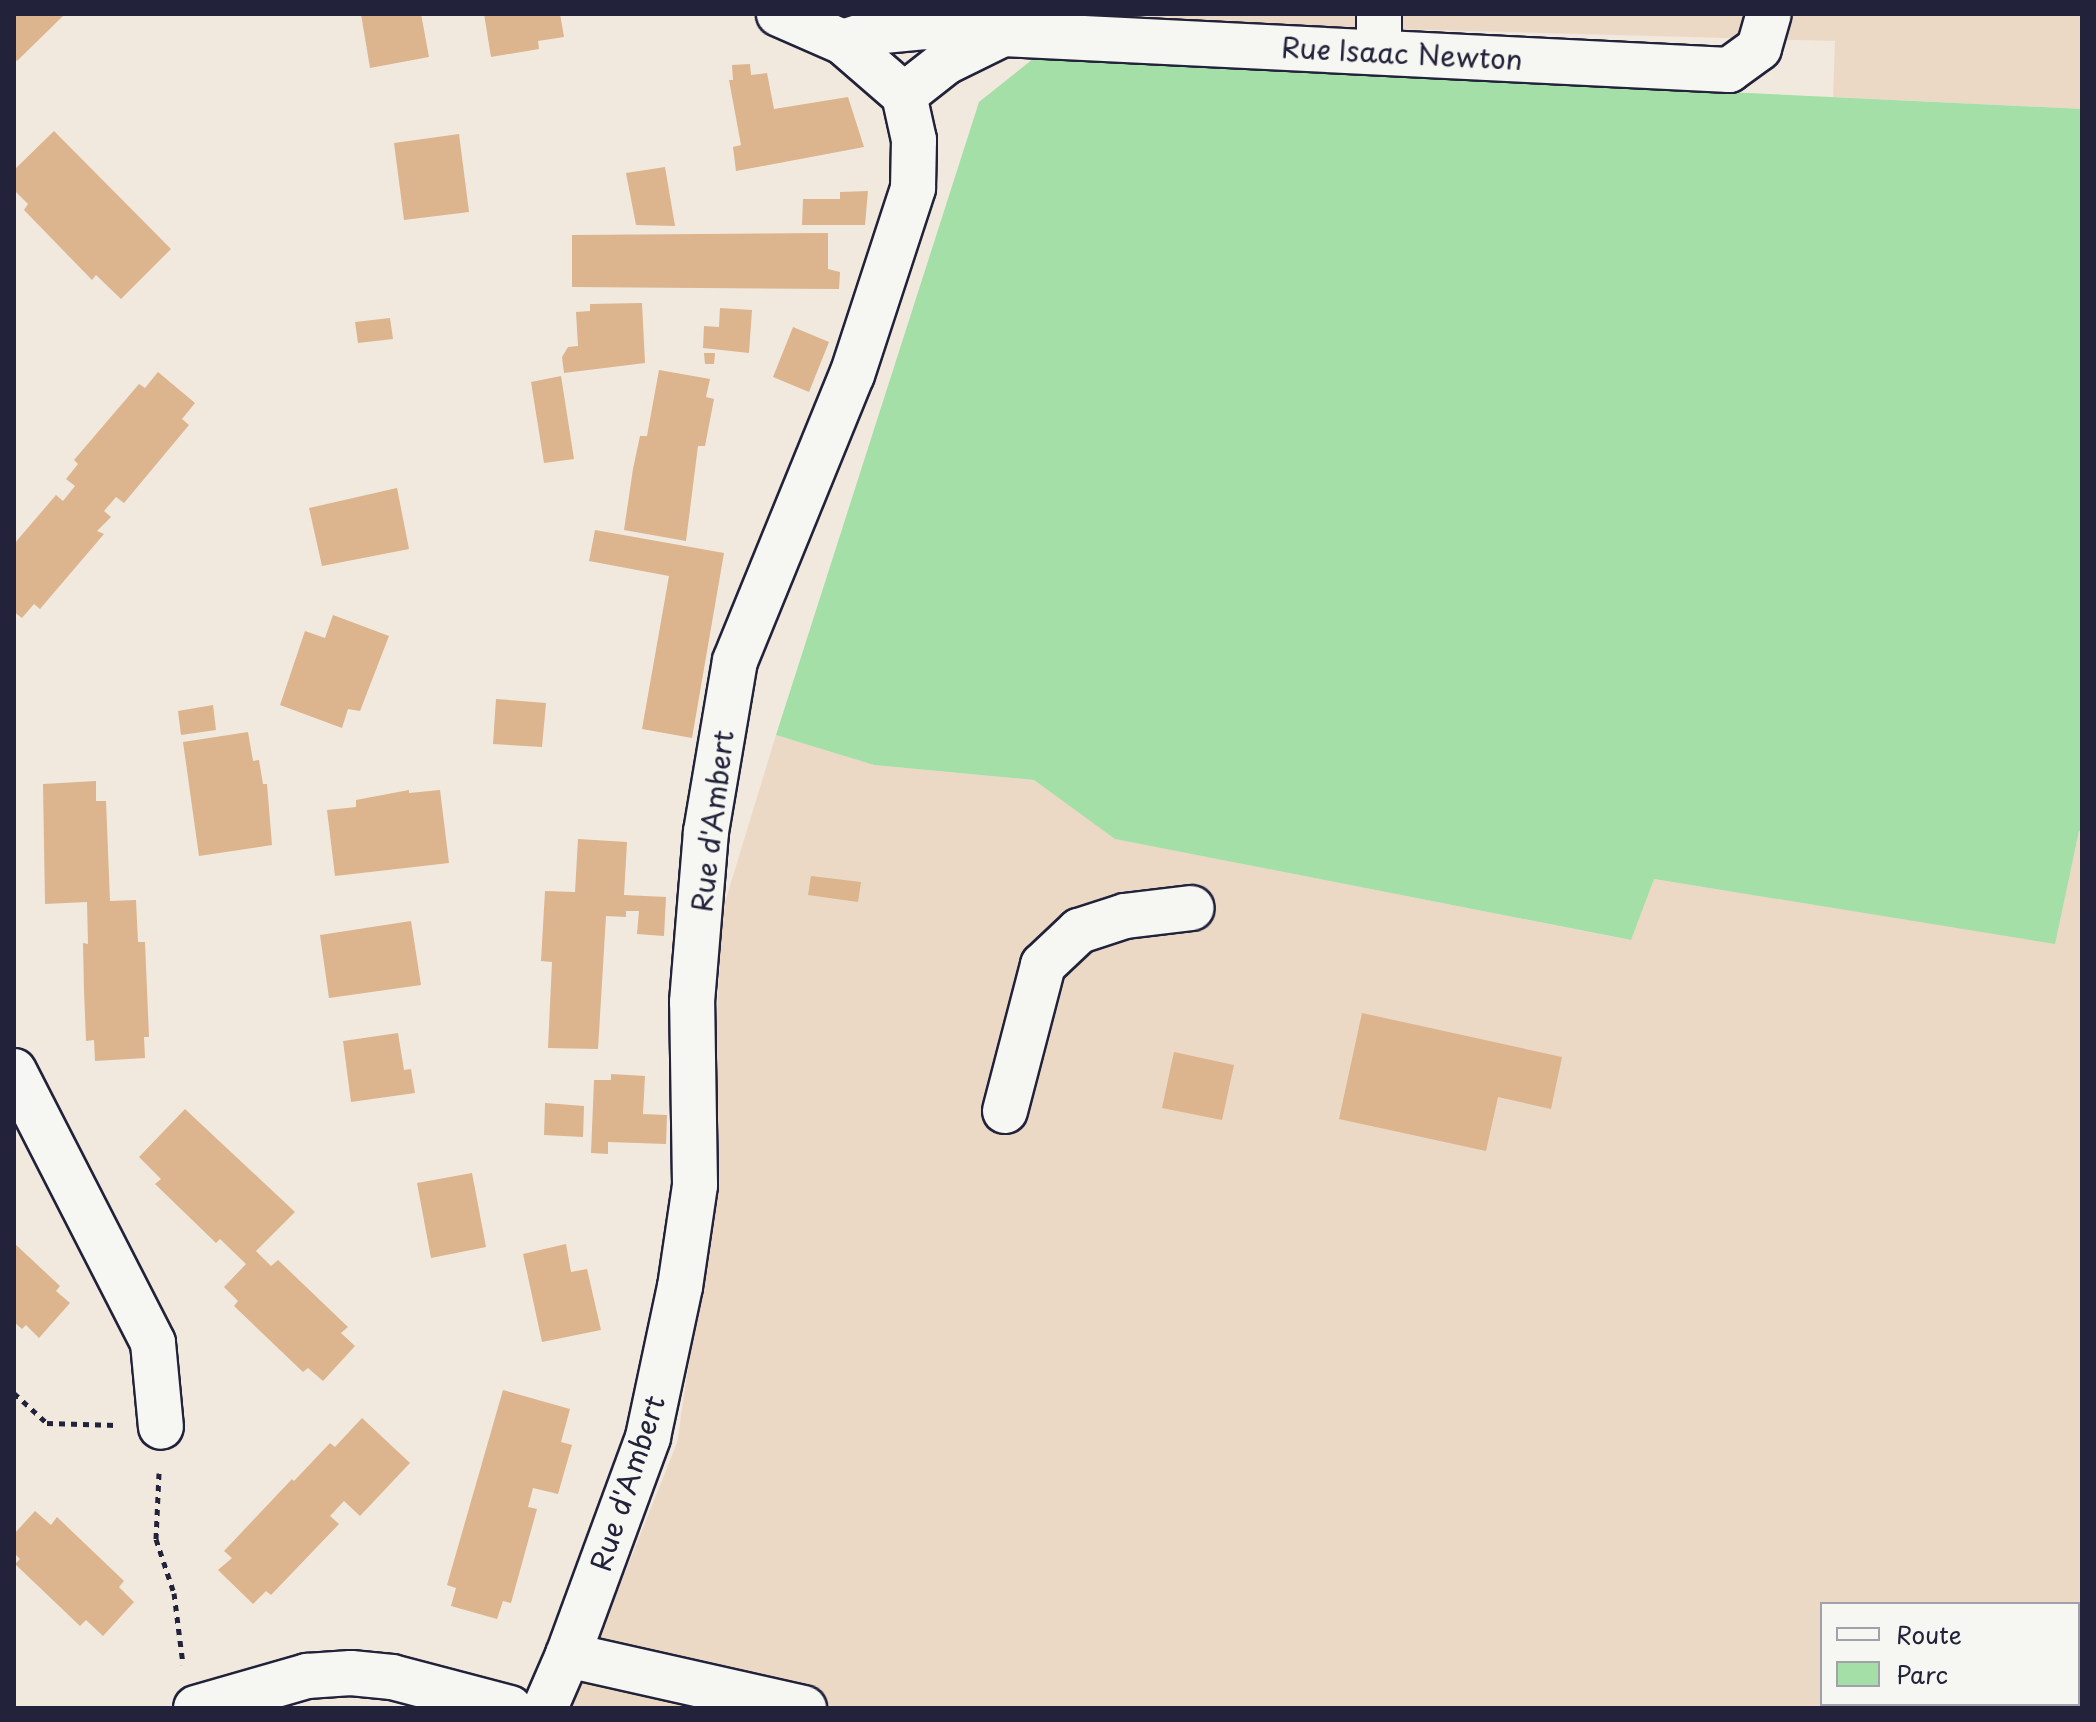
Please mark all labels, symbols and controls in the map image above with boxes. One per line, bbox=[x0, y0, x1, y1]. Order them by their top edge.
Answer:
street label: Rue Isaac Newton bbox=[1279, 30, 1525, 76]
street label: Rue d'Ambert bbox=[684, 727, 740, 915]
street label: Rue d'Ambert bbox=[582, 1390, 672, 1576]
legend bbox=[1820, 1602, 2080, 1706]
text: Route bbox=[1896, 1616, 1962, 1652]
text: Parc bbox=[1896, 1656, 1948, 1692]

